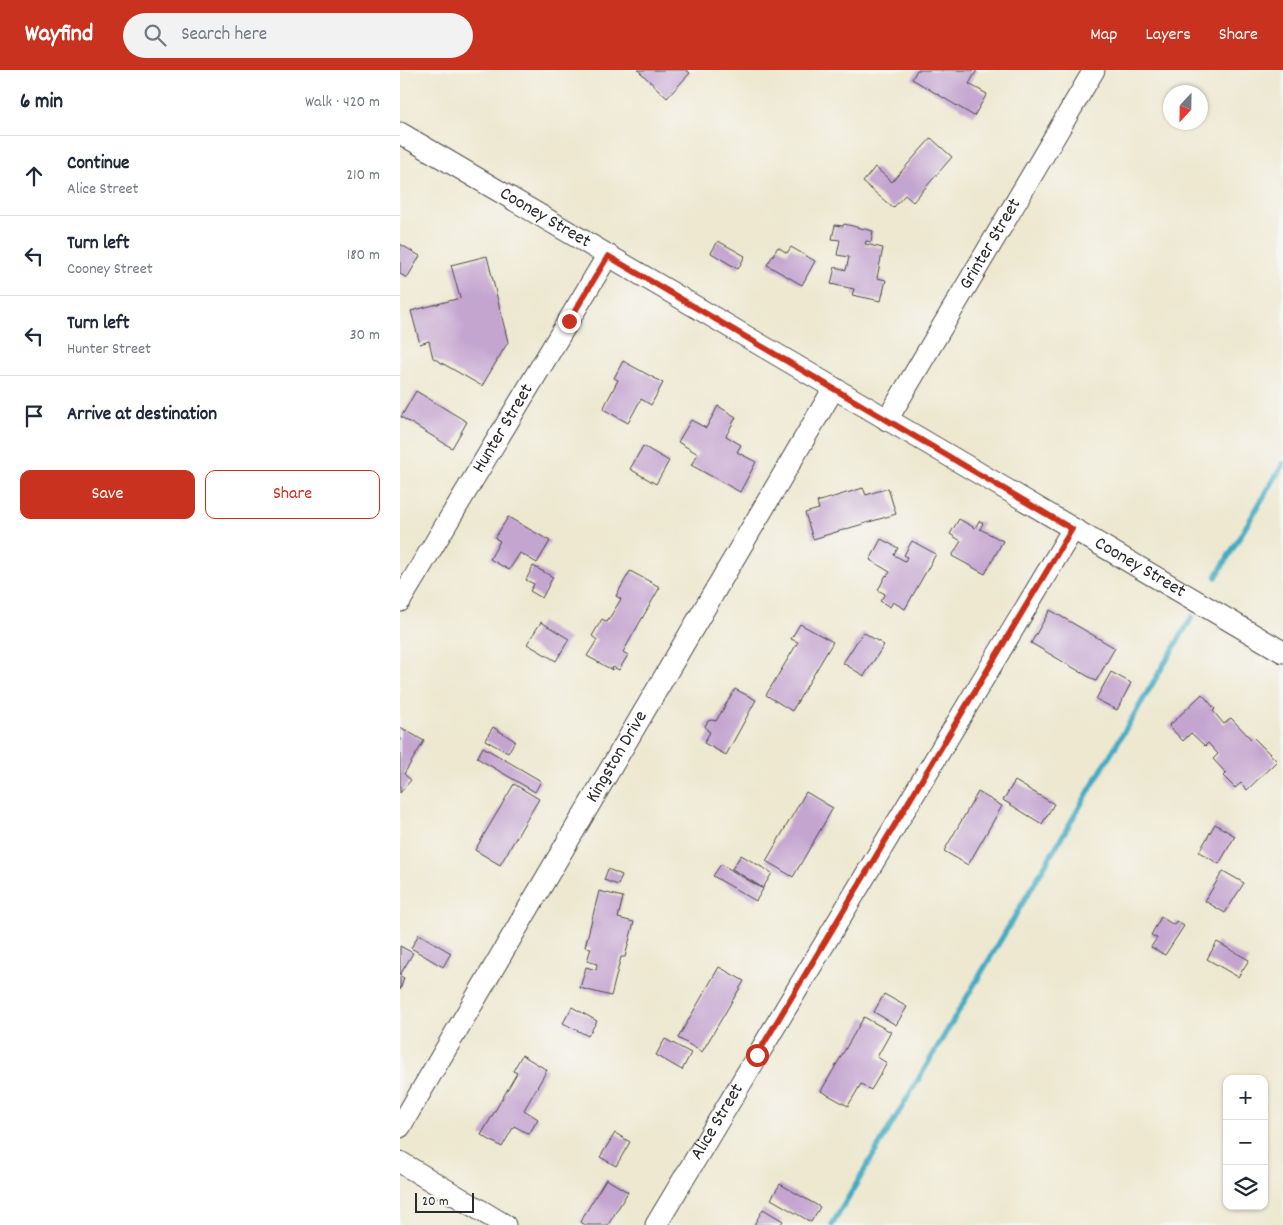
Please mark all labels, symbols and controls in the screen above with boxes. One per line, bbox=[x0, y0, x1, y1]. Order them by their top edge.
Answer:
search box bbox=[123, 13, 473, 58]
text: Wayfind bbox=[25, 18, 93, 52]
icon: search bbox=[141, 21, 169, 49]
text: Search here bbox=[181, 22, 267, 49]
text: Map bbox=[1090, 23, 1117, 48]
text: Layers bbox=[1145, 23, 1191, 48]
text: Share bbox=[1219, 23, 1258, 48]
north arrow bbox=[1163, 85, 1208, 130]
text: 6 min bbox=[20, 88, 63, 118]
text: Walk · 420 m bbox=[305, 91, 380, 114]
text: Continue bbox=[67, 151, 129, 178]
icon: ahead bbox=[20, 162, 48, 190]
text: 210 m bbox=[346, 164, 380, 187]
text: Alice Street bbox=[67, 178, 139, 201]
street label: Cooney Street bbox=[494, 181, 596, 256]
street label: Grinter Street bbox=[953, 194, 1028, 295]
text: Turn left bbox=[67, 231, 130, 258]
icon: left bbox=[20, 242, 48, 270]
text: 180 m bbox=[347, 244, 380, 267]
text: Cooney Street bbox=[67, 258, 153, 281]
route end bbox=[558, 310, 581, 333]
text: Turn left bbox=[67, 311, 130, 338]
icon: left bbox=[20, 322, 48, 350]
text: 30 m bbox=[350, 324, 380, 347]
text: Hunter Street bbox=[67, 338, 151, 361]
street label: Hunter Street bbox=[466, 379, 541, 478]
icon: arrive bbox=[20, 402, 48, 430]
text: Arrive at destination bbox=[67, 402, 217, 429]
button: Save bbox=[20, 470, 195, 519]
button: Share bbox=[205, 470, 380, 519]
street label: Cooney Street bbox=[1089, 530, 1190, 605]
street label: Kingston Drive bbox=[580, 706, 655, 808]
route start bbox=[746, 1044, 769, 1067]
map controls bbox=[1223, 1075, 1268, 1210]
button: + bbox=[1223, 1075, 1268, 1120]
street label: Alice Street bbox=[684, 1079, 751, 1165]
button: − bbox=[1223, 1120, 1268, 1165]
button: layers bbox=[1223, 1165, 1268, 1210]
scale bar bbox=[415, 1190, 474, 1213]
text: 20 m bbox=[422, 1192, 449, 1212]

